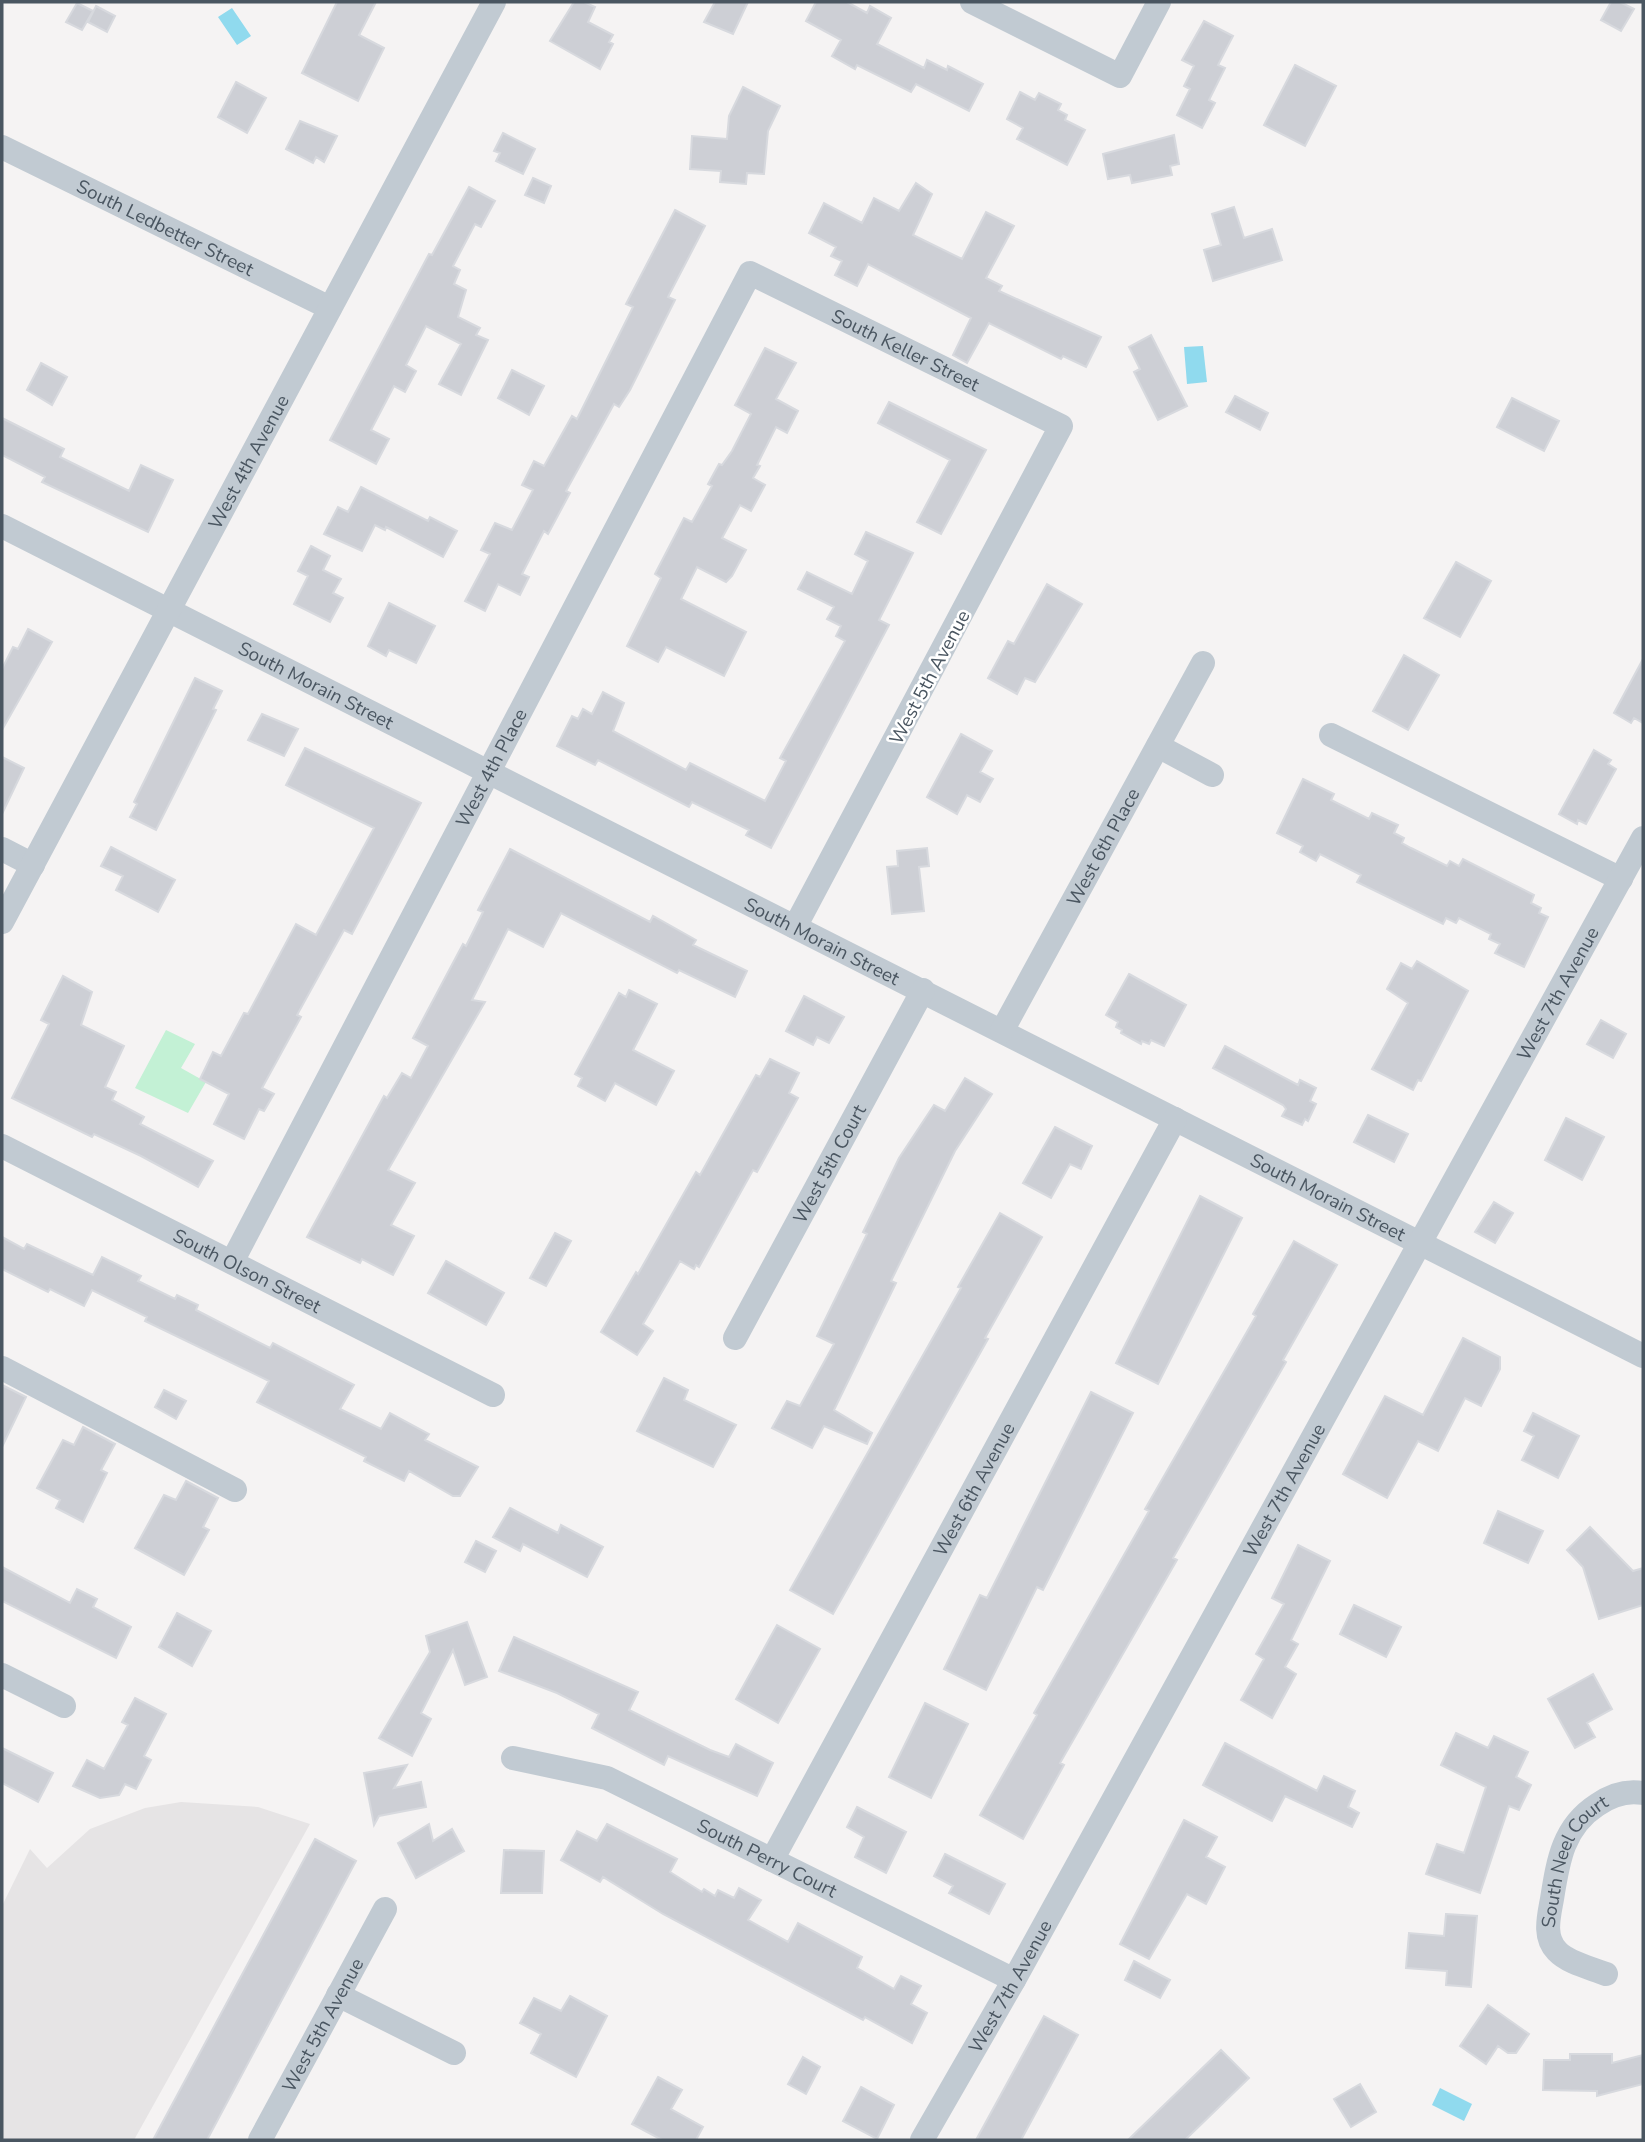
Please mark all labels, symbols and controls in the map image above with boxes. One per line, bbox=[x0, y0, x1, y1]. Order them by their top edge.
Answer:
street label: South Ledbetter Street bbox=[72, 174, 258, 283]
street label: South Keller Street bbox=[827, 303, 984, 398]
street label: West 4th Avenue bbox=[202, 390, 296, 534]
street label: West 5th Avenue bbox=[883, 606, 976, 749]
street label: South Morain Street bbox=[234, 636, 398, 736]
street label: West 4th Place bbox=[450, 704, 534, 832]
street label: West 6th Place bbox=[1061, 784, 1146, 911]
street label: South Morain Street bbox=[740, 892, 904, 992]
street label: West 7th Avenue bbox=[1511, 922, 1606, 1065]
street label: West 5th Court bbox=[787, 1100, 873, 1228]
street label: South Morain Street bbox=[1245, 1147, 1410, 1248]
street label: South Olson Street bbox=[168, 1223, 326, 1320]
street label: West 6th Avenue bbox=[927, 1418, 1022, 1561]
street label: West 7th Avenue bbox=[1237, 1419, 1332, 1562]
street label: South Neel Court bbox=[1536, 1789, 1613, 1929]
street label: South Perry Court bbox=[692, 1813, 842, 1904]
street label: West 7th Avenue bbox=[963, 1916, 1059, 2058]
street label: West 5th Avenue bbox=[276, 1954, 370, 2097]

